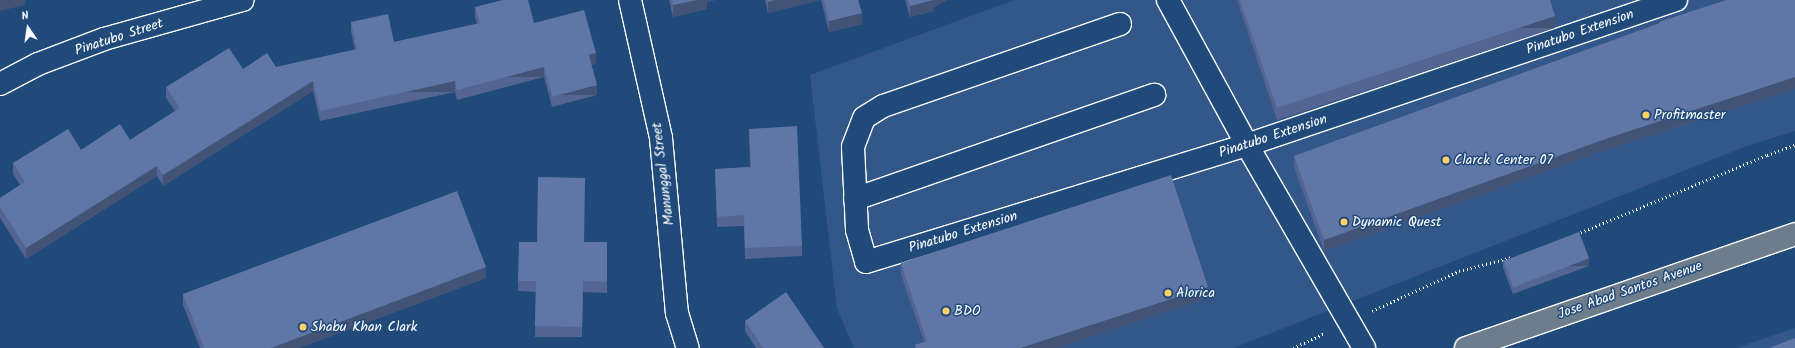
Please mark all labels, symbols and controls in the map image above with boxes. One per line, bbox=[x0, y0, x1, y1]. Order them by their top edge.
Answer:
street label: Pinatubo Extension bbox=[1524, 6, 1636, 58]
text: N bbox=[20, 7, 31, 26]
north arrow bbox=[8, 8, 48, 48]
street label: Pinatubo Street bbox=[73, 15, 165, 59]
place label: Profitmaster bbox=[1654, 107, 1725, 123]
marker: Profitmaster bbox=[1641, 110, 1651, 120]
street label: Pinatubo Extension bbox=[1217, 111, 1329, 161]
street label: Manunggal Street bbox=[648, 122, 678, 226]
place label: Clarck Center 07 bbox=[1454, 152, 1553, 168]
marker: Clarck Center 07 bbox=[1441, 155, 1451, 165]
street label: Pinatubo Extension bbox=[907, 207, 1019, 257]
place label: Dynamic Quest bbox=[1352, 214, 1441, 230]
marker: Dynamic Quest bbox=[1339, 217, 1349, 227]
street label: Jose Abad Santos Avenue bbox=[1555, 257, 1705, 323]
place label: Alorica bbox=[1176, 285, 1215, 301]
marker: Alorica bbox=[1163, 288, 1173, 298]
place label: BDO bbox=[954, 303, 981, 319]
marker: BDO bbox=[941, 306, 951, 316]
place label: Shabu Khan Clark bbox=[311, 319, 417, 335]
marker: Shabu Khan Clark bbox=[298, 322, 308, 332]

